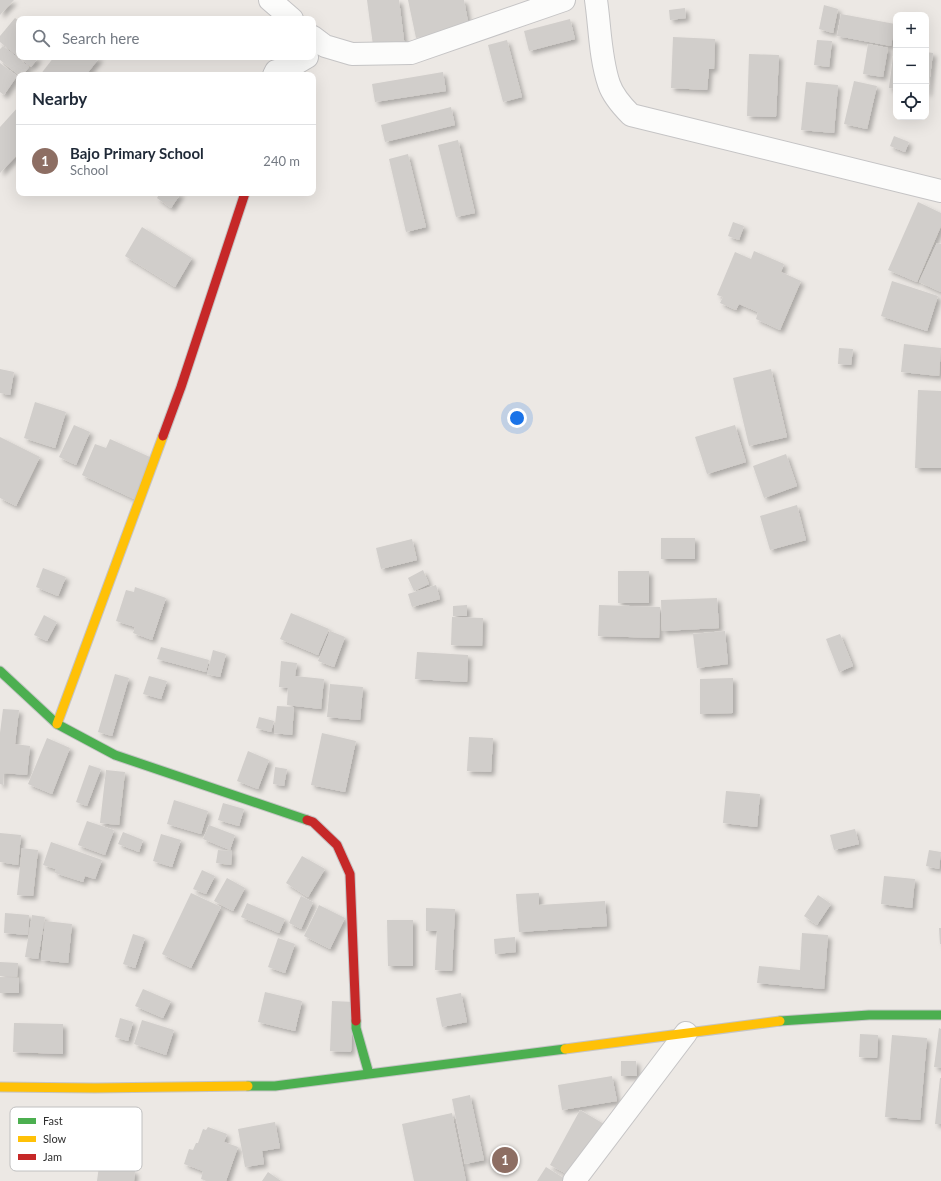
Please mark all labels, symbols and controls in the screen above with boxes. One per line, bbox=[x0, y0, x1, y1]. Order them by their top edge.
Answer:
map controls bbox=[893, 12, 929, 120]
button: + bbox=[893, 12, 929, 48]
search box bbox=[16, 16, 316, 60]
icon: search bbox=[30, 27, 52, 49]
text: Search here bbox=[62, 29, 139, 47]
button: − bbox=[893, 48, 929, 84]
button: locate bbox=[893, 84, 929, 120]
text: Nearby bbox=[32, 88, 87, 109]
text: Bajo Primary School bbox=[70, 144, 204, 162]
text: 1 bbox=[41, 153, 49, 169]
text: 240 m bbox=[263, 153, 300, 169]
text: School bbox=[70, 162, 108, 178]
your location bbox=[507, 408, 527, 428]
legend bbox=[10, 1107, 142, 1171]
text: Fast bbox=[43, 1114, 63, 1127]
text: Slow bbox=[43, 1132, 67, 1145]
pin: 1 bbox=[492, 1145, 518, 1175]
text: Jam bbox=[43, 1150, 62, 1163]

